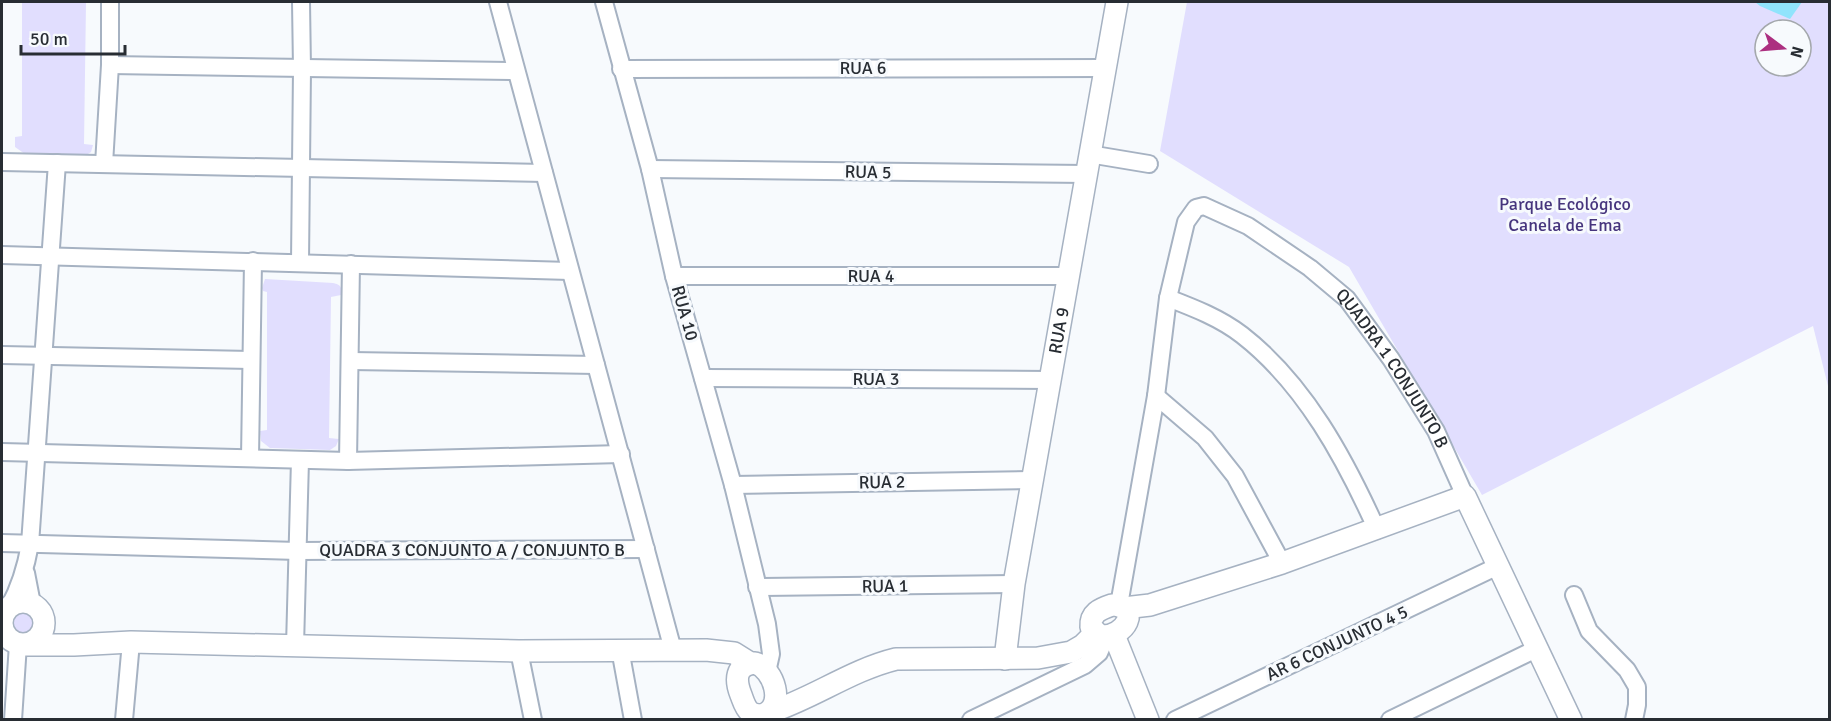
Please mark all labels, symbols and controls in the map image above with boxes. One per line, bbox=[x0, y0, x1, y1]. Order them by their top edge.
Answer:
scale bar bbox=[21, 18, 124, 56]
north arrow bbox=[1753, 18, 1813, 78]
text: 50 m bbox=[30, 28, 68, 50]
text: N bbox=[1785, 44, 1808, 60]
street label: RUA 6 bbox=[840, 57, 886, 79]
street label: RUA 5 bbox=[844, 161, 892, 183]
park label: Parque Ecológico Canela de Ema bbox=[1499, 193, 1631, 236]
street label: RUA 4 bbox=[848, 265, 895, 287]
street label: RUA 10 bbox=[667, 283, 703, 343]
street label: QUADRA 1 CONJUNTO B bbox=[1332, 284, 1453, 452]
street label: RUA 9 bbox=[1044, 305, 1074, 356]
street label: RUA 3 bbox=[853, 368, 899, 390]
street label: RUA 2 bbox=[858, 471, 906, 493]
street label: QUADRA 3 CONJUNTO A / CONJUNTO B bbox=[319, 539, 625, 561]
street label: RUA 1 bbox=[861, 575, 909, 597]
street label: AR 6 CONJUNTO 4 5 bbox=[1262, 600, 1412, 686]

